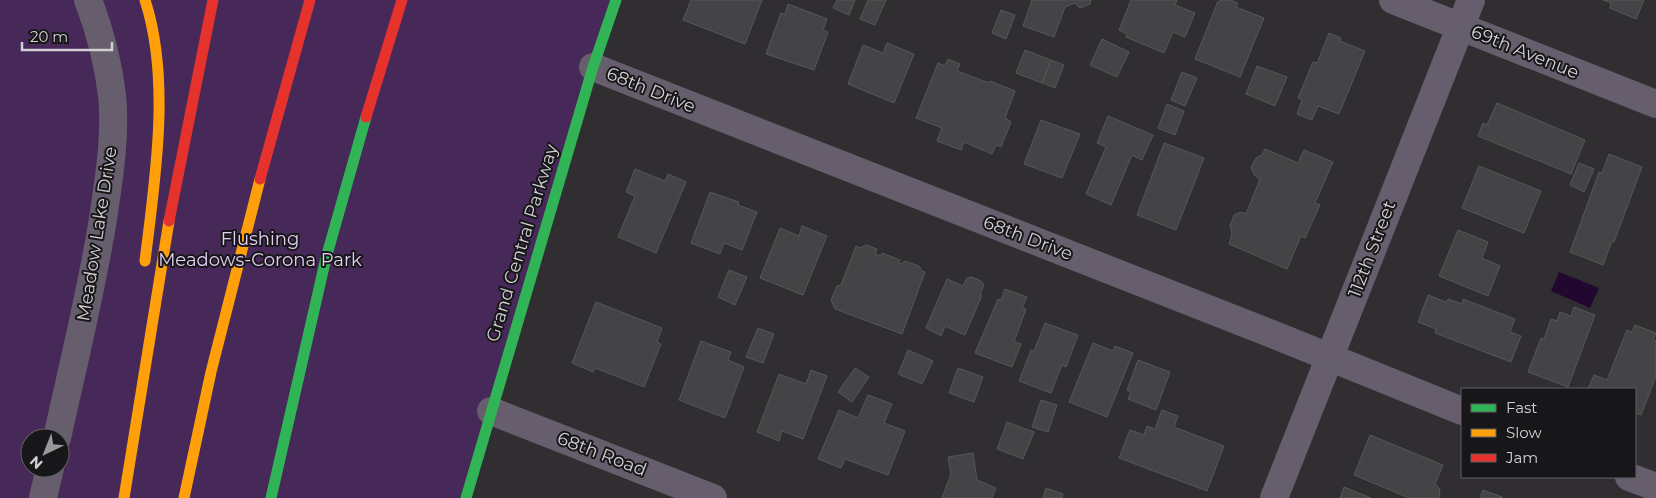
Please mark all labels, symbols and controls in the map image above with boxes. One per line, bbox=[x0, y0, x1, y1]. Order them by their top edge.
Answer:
scale bar bbox=[22, 20, 112, 52]
street label: 69th Avenue bbox=[1468, 20, 1582, 84]
text: 20 m bbox=[30, 27, 68, 46]
street label: 68th Drive bbox=[603, 62, 699, 118]
street label: Grand Central Parkway bbox=[481, 141, 563, 345]
street label: Meadow Lake Drive bbox=[72, 145, 122, 323]
street label: 112th Street bbox=[1343, 198, 1401, 300]
street label: 68th Drive bbox=[980, 211, 1076, 265]
park label: Flushing Meadows-Corona Park bbox=[158, 228, 362, 271]
legend bbox=[1461, 388, 1636, 478]
text: Fast bbox=[1506, 398, 1537, 417]
text: Slow bbox=[1506, 423, 1542, 442]
street label: 68th Road bbox=[554, 427, 650, 481]
north arrow bbox=[20, 428, 70, 478]
text: Jam bbox=[1505, 448, 1538, 467]
text: N bbox=[26, 452, 46, 473]

